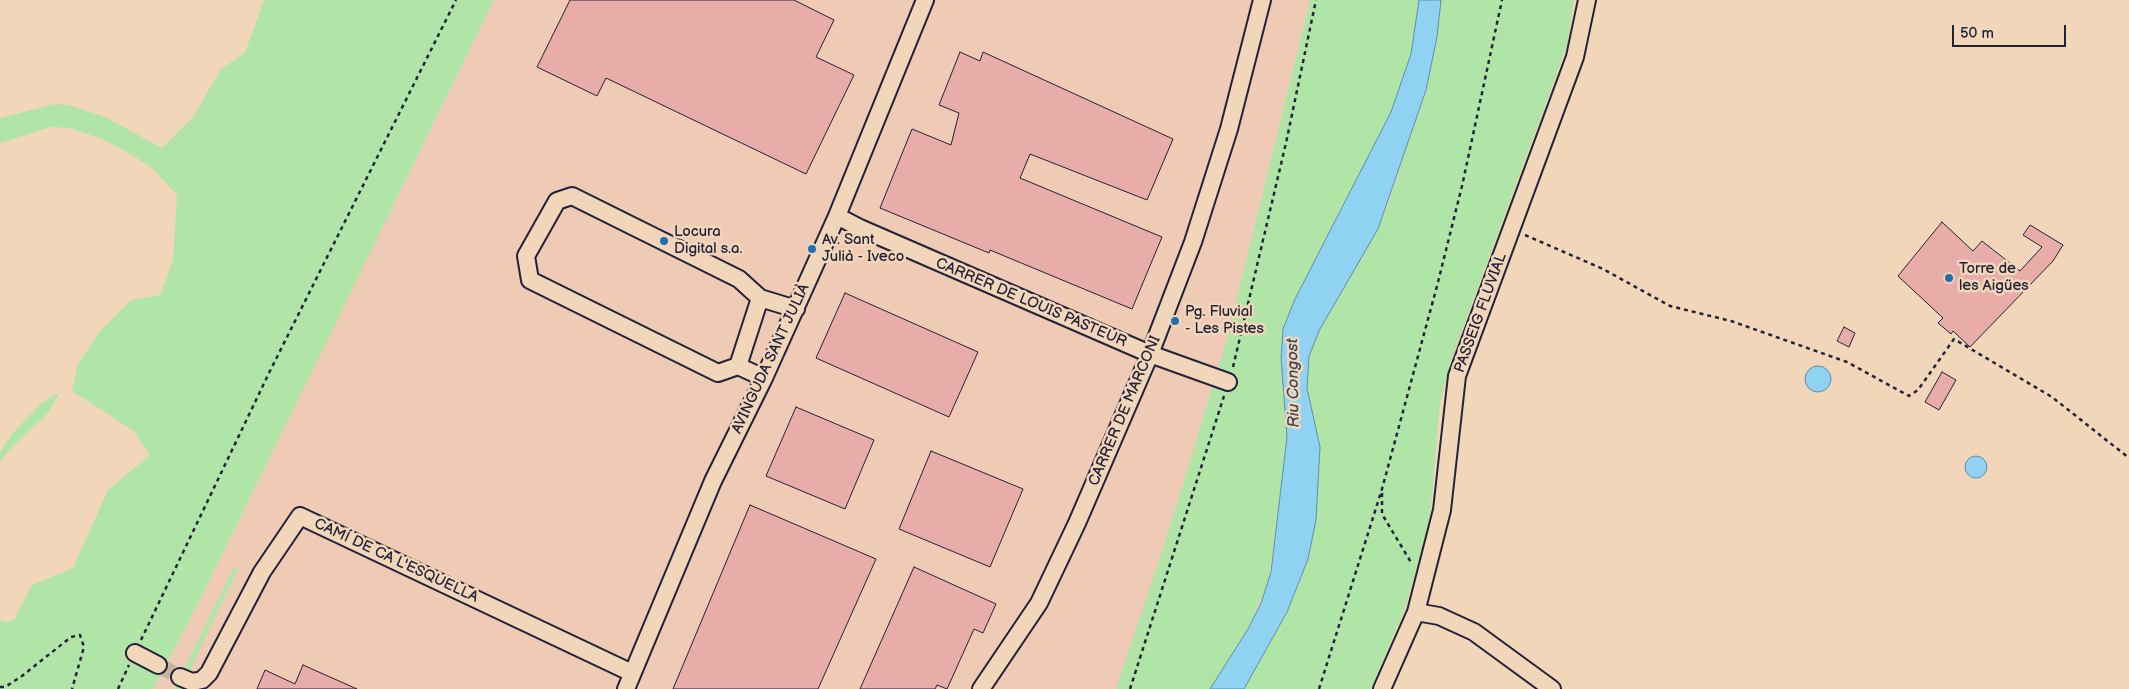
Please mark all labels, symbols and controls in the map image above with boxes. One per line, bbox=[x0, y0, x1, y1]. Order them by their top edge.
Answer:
scale bar bbox=[1954, 15, 2068, 47]
text: 50 m bbox=[1960, 24, 1994, 43]
place label: Locura Digital s.a. bbox=[674, 223, 742, 258]
place label: Av. Sant Julià - Iveco bbox=[822, 231, 904, 266]
marker: Locura Digital s.a. bbox=[658, 235, 670, 247]
marker: Av. Sant Julià - Iveco bbox=[806, 243, 818, 255]
street label: PASSEIG FLUVIAL bbox=[1451, 251, 1511, 375]
street label: CARRER DE LOUIS PASTEUR bbox=[933, 254, 1129, 352]
place label: Torre de les Aigües bbox=[1959, 260, 2029, 295]
marker: Torre de les Aigües bbox=[1943, 272, 1955, 284]
street label: AVINGUDA SANT JULIÀ bbox=[728, 281, 814, 437]
place label: Pg. Fluvial - Les Pistes bbox=[1185, 303, 1264, 338]
marker: Pg. Fluvial - Les Pistes bbox=[1169, 315, 1181, 327]
street label: CARRER DE MARCONI bbox=[1085, 333, 1165, 489]
water label: Riu Congost bbox=[1284, 338, 1304, 428]
street label: CAMÍ DE CA L'ESQUELLA bbox=[311, 515, 481, 607]

